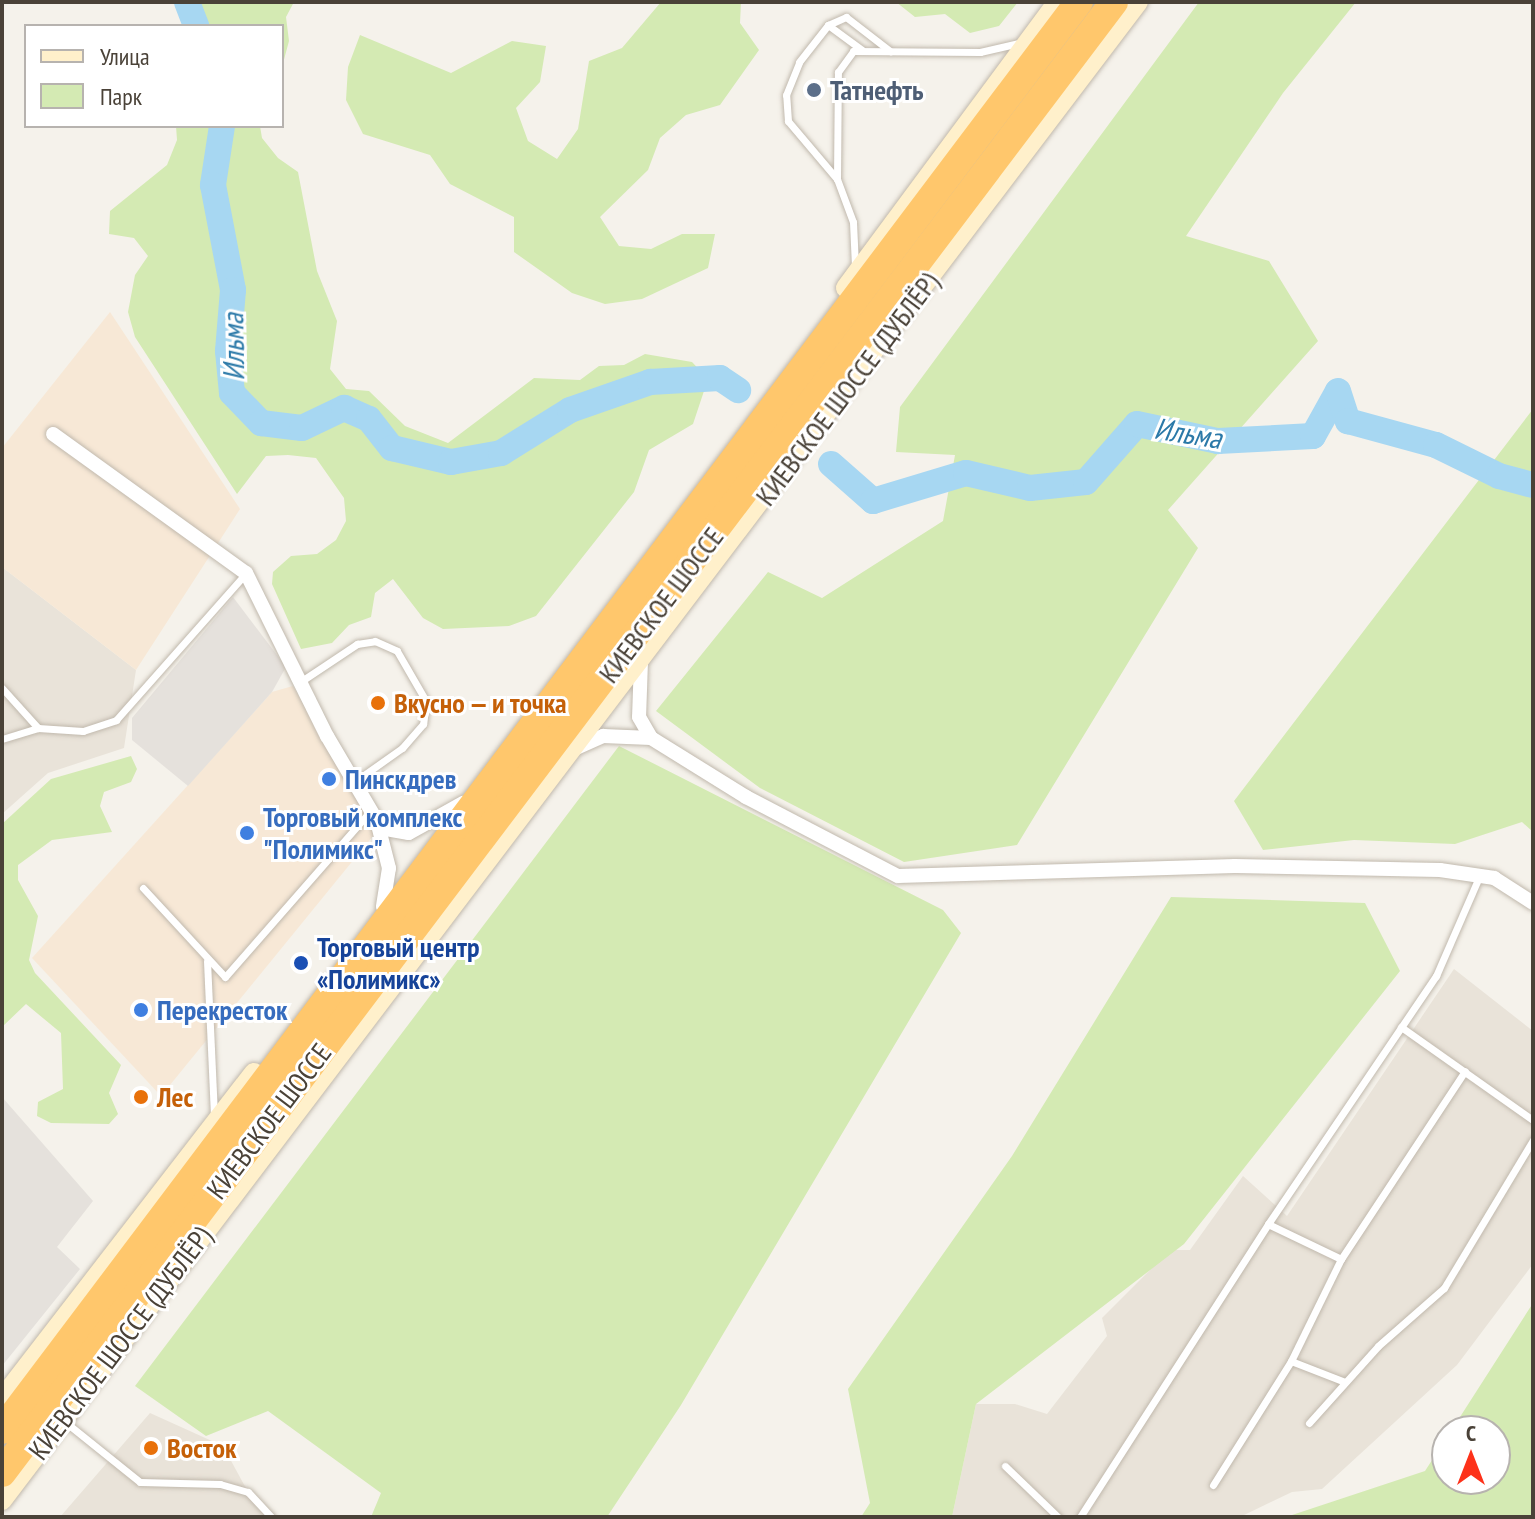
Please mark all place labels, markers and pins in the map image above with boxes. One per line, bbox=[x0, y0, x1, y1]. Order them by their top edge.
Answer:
place label: Татнефть bbox=[830, 73, 924, 107]
marker: Татнефть bbox=[805, 81, 823, 99]
place label: Вкусно — и точка bbox=[394, 686, 570, 720]
marker: Вкусно — и точка bbox=[369, 694, 387, 712]
place label: Пинскдрев bbox=[345, 762, 456, 796]
marker: Пинскдрев bbox=[320, 770, 338, 788]
place label: Торговый комплекс "Полимикс" bbox=[263, 800, 462, 866]
marker: Торговый комплекс "Полимикс" bbox=[238, 824, 256, 842]
place label: Торговый центр «Полимикс» bbox=[317, 930, 479, 996]
marker: Торговый центр «Полимикс» bbox=[292, 954, 310, 972]
place label: Перекресток bbox=[157, 993, 287, 1027]
marker: Перекресток bbox=[132, 1001, 150, 1019]
place label: Лес bbox=[157, 1080, 193, 1114]
marker: Лес bbox=[132, 1088, 150, 1106]
place label: Восток bbox=[167, 1431, 236, 1465]
marker: Восток bbox=[142, 1439, 160, 1457]

